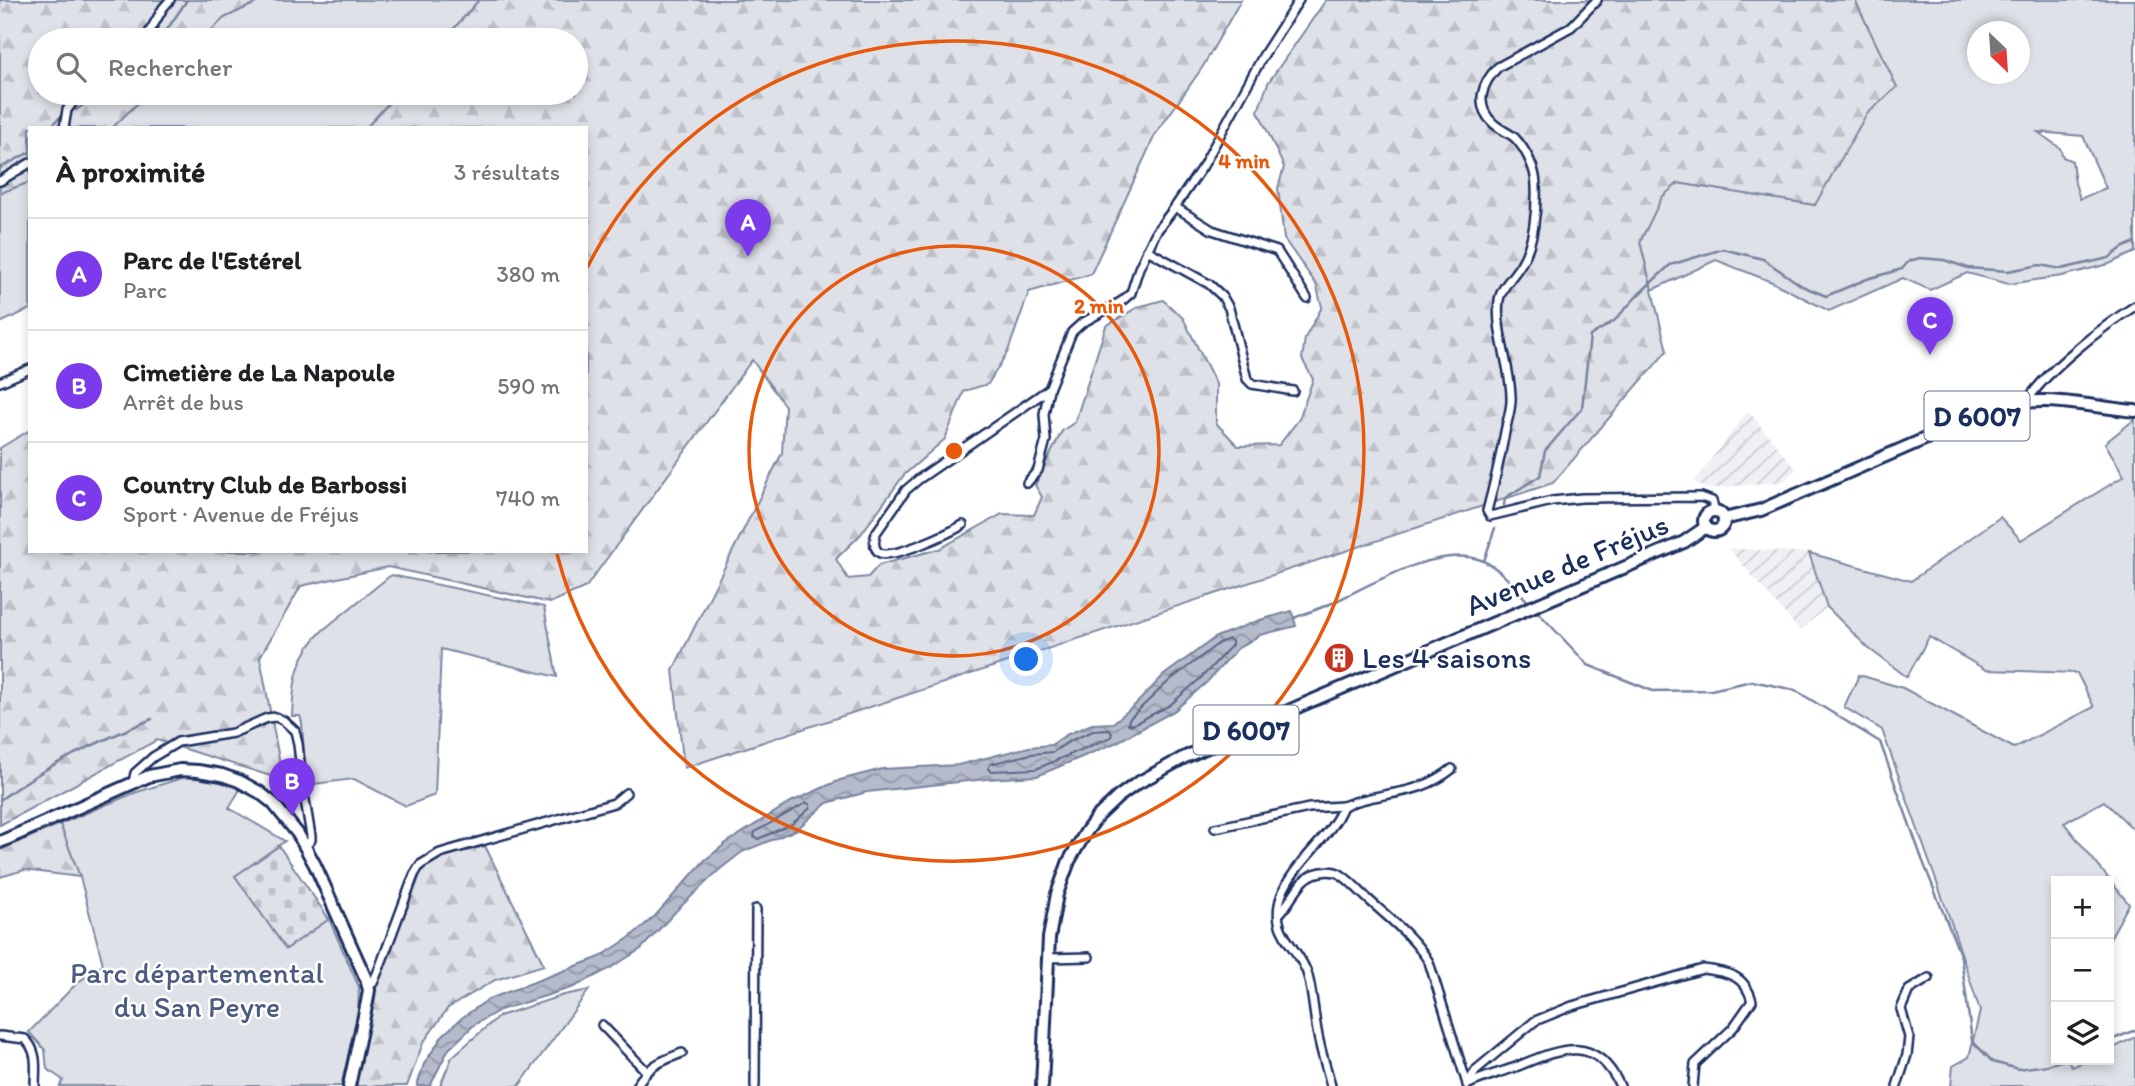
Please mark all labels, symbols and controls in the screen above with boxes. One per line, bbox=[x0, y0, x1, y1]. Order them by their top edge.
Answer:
north arrow bbox=[1967, 21, 2030, 84]
search box bbox=[28, 28, 588, 105]
icon: search bbox=[52, 48, 90, 86]
text: Rechercher bbox=[108, 51, 232, 83]
text: 4 min bbox=[1218, 148, 1271, 173]
text: À proximité bbox=[56, 153, 205, 190]
text: 3 résultats bbox=[454, 158, 560, 186]
pin: A bbox=[725, 199, 771, 257]
text: Parc de l'Estérel bbox=[123, 244, 301, 276]
text: A bbox=[72, 260, 86, 288]
text: 380 m bbox=[496, 260, 560, 288]
text: Parc bbox=[123, 276, 167, 304]
text: 2 min bbox=[1074, 293, 1125, 318]
pin: C bbox=[1907, 297, 1953, 355]
text: Cimetière de La Napoule bbox=[123, 356, 395, 388]
text: B bbox=[72, 372, 86, 400]
text: 590 m bbox=[497, 372, 560, 400]
text: Arrêt de bus bbox=[123, 388, 244, 416]
road number: D 6007 bbox=[1924, 392, 2030, 440]
centre of rings bbox=[942, 439, 966, 463]
text: Country Club de Barbossi bbox=[123, 468, 407, 500]
text: C bbox=[72, 484, 86, 512]
text: 740 m bbox=[496, 484, 560, 512]
text: Sport · Avenue de Fréjus bbox=[123, 500, 359, 528]
street label: Avenue de Fréjus bbox=[1460, 505, 1674, 624]
place label: Les 4 saisons bbox=[1362, 639, 1531, 676]
building icon: Les 4 saisons bbox=[1322, 641, 1356, 675]
your location bbox=[1009, 642, 1043, 676]
road number: D 6007 bbox=[1194, 706, 1298, 754]
pin: B bbox=[269, 758, 315, 816]
map controls bbox=[2051, 876, 2114, 1065]
button: + bbox=[2051, 876, 2114, 939]
button: − bbox=[2051, 939, 2114, 1002]
park label: Parc départemental du San Peyre bbox=[70, 954, 325, 1025]
button: layers bbox=[2051, 1002, 2114, 1065]

